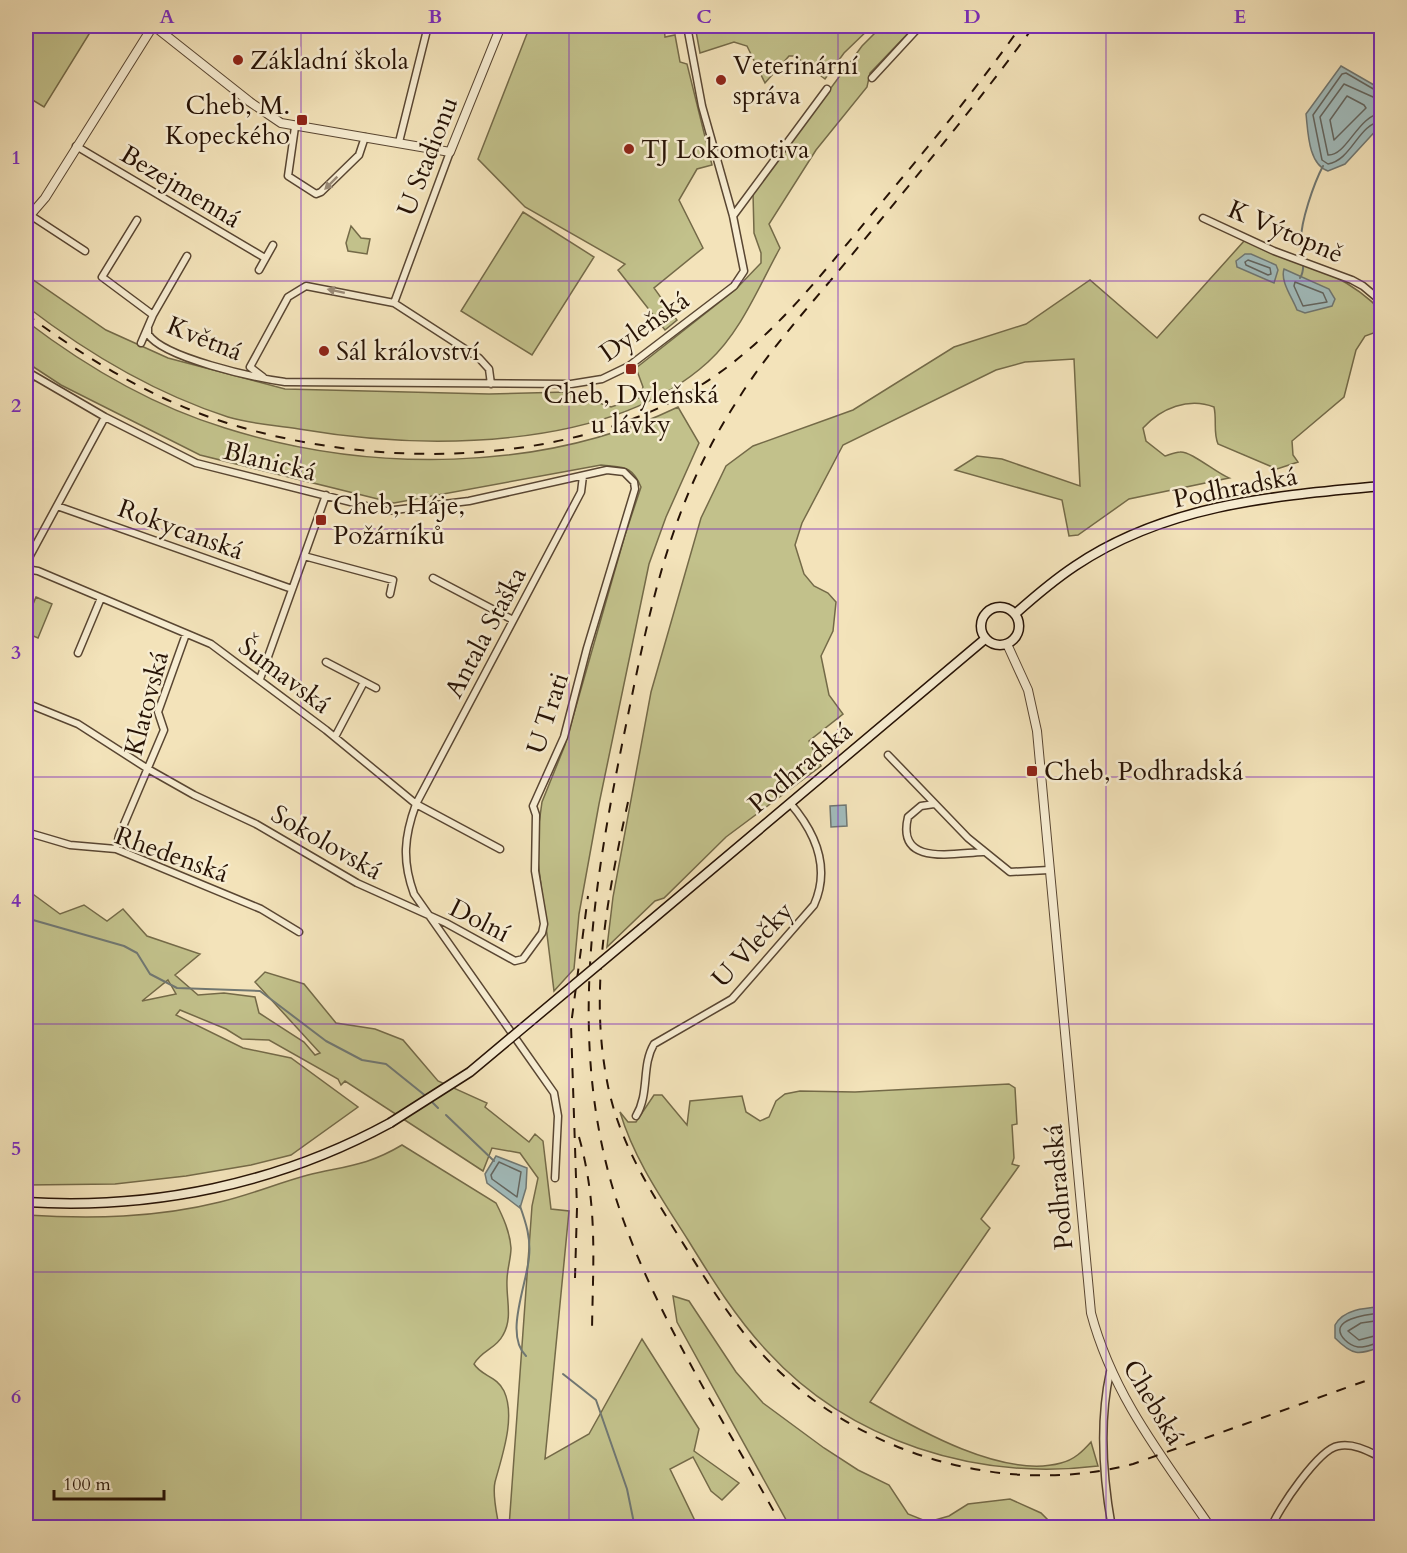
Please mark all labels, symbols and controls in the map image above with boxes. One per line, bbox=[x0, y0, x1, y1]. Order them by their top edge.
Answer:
text: A bbox=[159, 3, 175, 30]
text: B bbox=[428, 3, 442, 30]
text: C bbox=[696, 3, 712, 30]
text: D bbox=[963, 3, 981, 30]
text: E bbox=[1234, 3, 1246, 30]
place label: Základní škola bbox=[250, 43, 409, 78]
place label: Veterinární správa bbox=[733, 48, 858, 113]
marker: Základní škola bbox=[231, 53, 245, 67]
marker: Veterinární správa bbox=[714, 73, 728, 87]
place label: Cheb, M. Kopeckého bbox=[165, 88, 290, 153]
street label: U Stadionu bbox=[389, 92, 466, 221]
marker: Cheb, M. Kopeckého bbox=[295, 113, 309, 127]
place label: TJ Lokomotiva bbox=[641, 132, 810, 167]
street label: Bezejmenná bbox=[114, 137, 248, 236]
marker: TJ Lokomotiva bbox=[622, 142, 636, 156]
text: 1 bbox=[11, 144, 21, 171]
one-way arrow bbox=[324, 175, 338, 189]
street label: K Výtopně bbox=[1223, 192, 1349, 271]
street label: Dyleňská bbox=[593, 283, 696, 370]
one-way arrow bbox=[327, 286, 346, 295]
street label: Květná bbox=[162, 308, 248, 369]
place label: Sál království bbox=[336, 334, 480, 369]
marker: Sál království bbox=[317, 344, 331, 358]
marker: Cheb, Dyleňská u lávky bbox=[624, 362, 638, 376]
place label: Cheb, Dyleňská u lávky bbox=[543, 377, 719, 442]
text: 2 bbox=[11, 392, 21, 419]
street label: Blanická bbox=[220, 433, 320, 490]
street label: Podhradská bbox=[1170, 458, 1300, 517]
place label: Cheb, Háje, Požárníků bbox=[333, 488, 465, 553]
street label: Rokycanská bbox=[113, 491, 249, 568]
marker: Cheb, Háje, Požárníků bbox=[314, 513, 328, 527]
street label: Antala Staška bbox=[436, 560, 535, 704]
street label: Šumavská bbox=[231, 629, 338, 722]
text: 3 bbox=[11, 639, 21, 666]
street label: Klatovská bbox=[116, 647, 177, 759]
street label: U Trati bbox=[518, 668, 577, 758]
street label: Podhradská bbox=[741, 714, 860, 821]
place label: Cheb, Podhradská bbox=[1044, 754, 1243, 789]
marker: Cheb, Podhradská bbox=[1025, 764, 1039, 778]
street label: Sokolovská bbox=[265, 797, 389, 888]
street label: Rhedenská bbox=[110, 818, 233, 891]
text: 4 bbox=[11, 887, 21, 914]
street label: Dolní bbox=[443, 890, 516, 951]
street label: U Vlečky bbox=[704, 894, 801, 995]
street label: Podhradská bbox=[1036, 1123, 1081, 1251]
text: 5 bbox=[11, 1135, 21, 1162]
street label: Chebská bbox=[1114, 1353, 1193, 1451]
text: 6 bbox=[11, 1383, 21, 1410]
scale bar bbox=[54, 1463, 164, 1501]
text: 100 m bbox=[63, 1472, 111, 1497]

